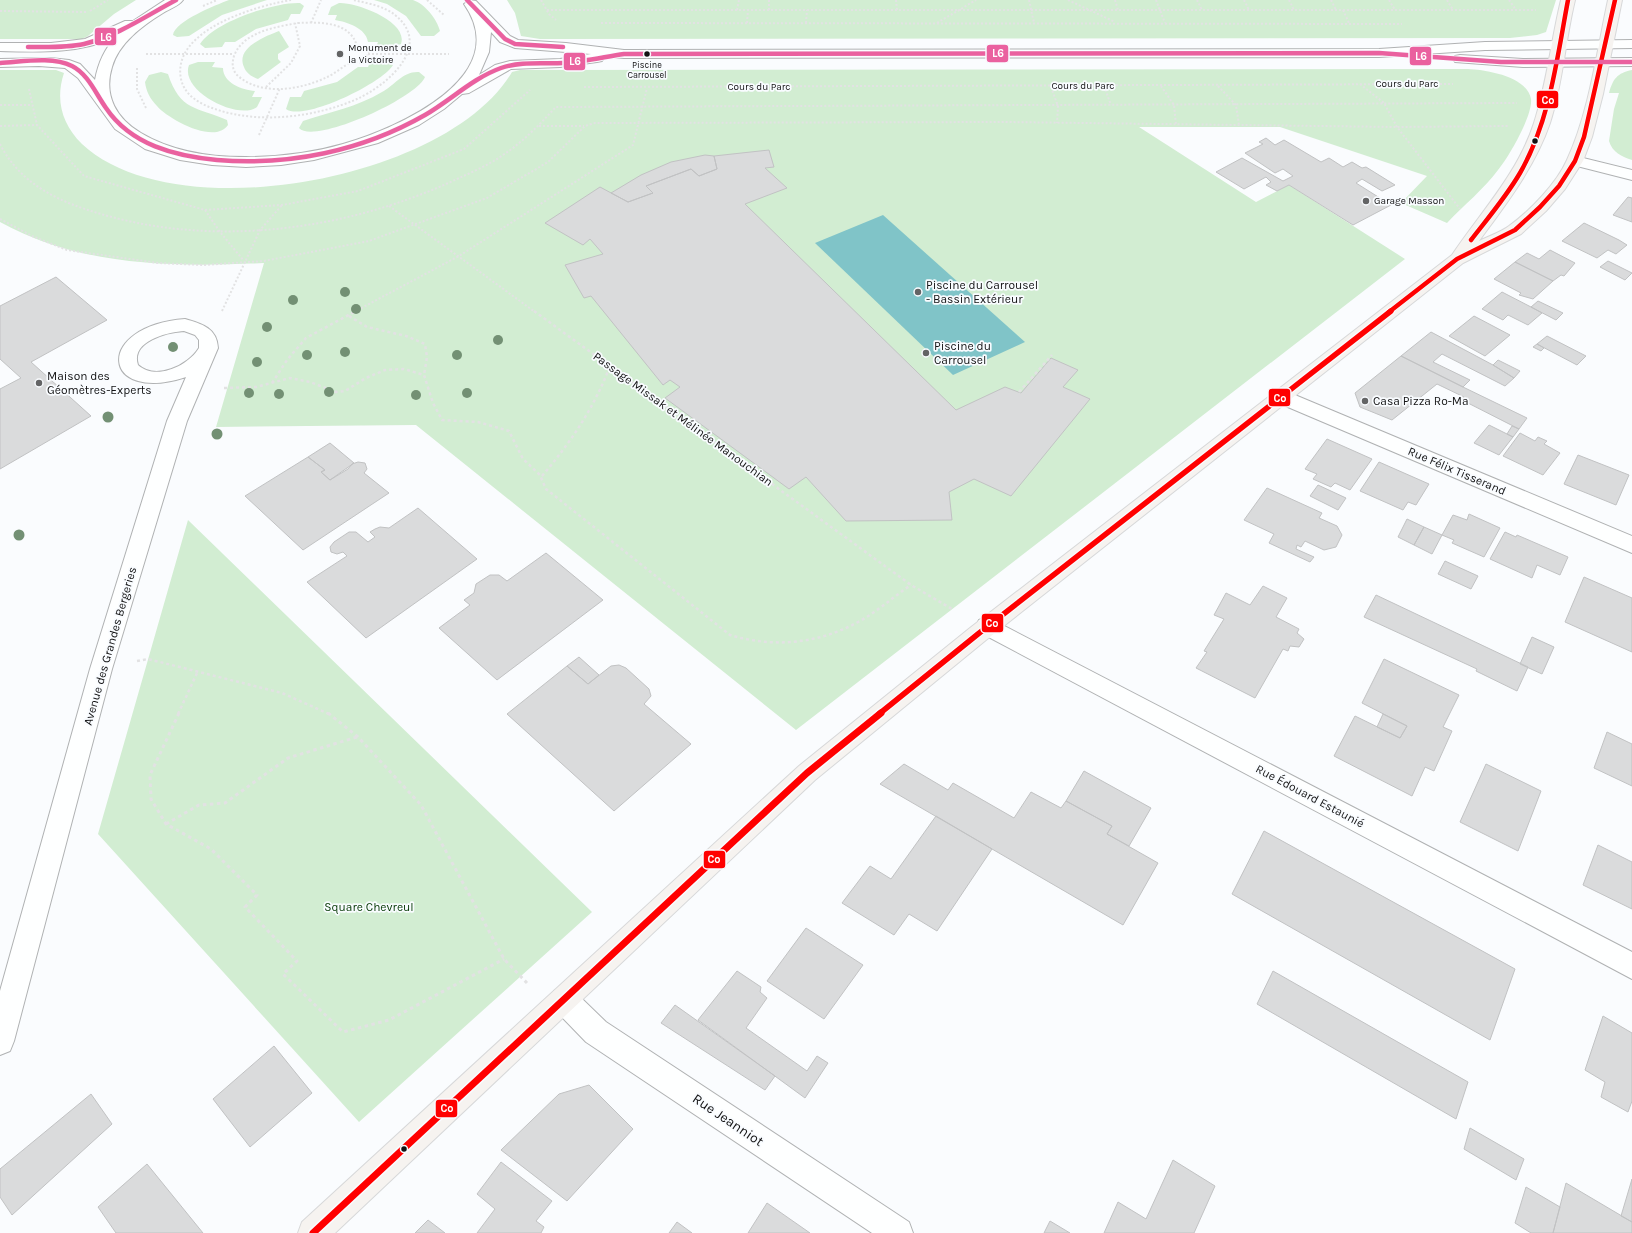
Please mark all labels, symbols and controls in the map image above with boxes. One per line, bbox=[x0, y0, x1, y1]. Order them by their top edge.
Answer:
line badge: L6 bbox=[94, 27, 117, 46]
text: L6 bbox=[100, 31, 112, 44]
place label: Monument de la Victoire bbox=[348, 42, 412, 66]
line badge: L6 bbox=[986, 44, 1009, 63]
line badge: L6 bbox=[1409, 46, 1432, 66]
text: L6 bbox=[992, 47, 1004, 60]
marker: Monument de la Victoire bbox=[335, 49, 345, 59]
marker: Piscine Carrousel bbox=[642, 49, 652, 59]
text: L6 bbox=[1415, 50, 1427, 63]
line badge: L6 bbox=[563, 52, 586, 71]
text: L6 bbox=[569, 55, 581, 68]
place label: Piscine Carrousel bbox=[627, 60, 667, 80]
street label: Cours du Parc bbox=[1375, 78, 1439, 90]
street label: Cours du Parc bbox=[1051, 80, 1115, 92]
street label: Cours du Parc bbox=[727, 81, 791, 93]
line badge: Co bbox=[1536, 90, 1559, 109]
text: Co bbox=[1541, 94, 1555, 107]
unlabelled marker bbox=[1530, 136, 1540, 146]
place label: Garage Masson bbox=[1374, 195, 1444, 207]
marker: Garage Masson bbox=[1361, 196, 1371, 206]
place label: Piscine du Carrousel - Bassin Extérieur bbox=[926, 278, 1038, 306]
marker: Piscine du Carrousel - Bassin Extérieur bbox=[913, 287, 923, 297]
place label: Piscine du Carrousel bbox=[934, 339, 991, 367]
marker: Piscine du Carrousel bbox=[921, 348, 931, 358]
street label: Passage Missak et Mélinée Manouchian bbox=[590, 349, 776, 489]
place label: Maison des Géomètres-Experts bbox=[47, 369, 152, 397]
marker: Maison des Géomètres-Experts bbox=[34, 378, 44, 388]
line badge: Co bbox=[1268, 388, 1291, 407]
text: Co bbox=[1273, 392, 1287, 405]
place label: Casa Pizza Ro-Ma bbox=[1373, 394, 1469, 408]
marker: Casa Pizza Ro-Ma bbox=[1360, 396, 1370, 406]
street label: Rue Félix Tisserand bbox=[1406, 444, 1508, 498]
street label: Avenue des Grandes Bergeries bbox=[81, 565, 139, 727]
line badge: Co bbox=[981, 613, 1004, 633]
text: Co bbox=[985, 617, 999, 630]
street label: Rue Édouard Estaunié bbox=[1253, 761, 1367, 830]
line badge: Co bbox=[703, 850, 726, 869]
text: Co bbox=[707, 853, 721, 866]
park label: Square Chevreul bbox=[324, 900, 414, 914]
street label: Rue Jeanniot bbox=[689, 1090, 767, 1150]
line badge: Co bbox=[435, 1099, 458, 1118]
text: Co bbox=[440, 1102, 454, 1115]
unlabelled marker bbox=[399, 1144, 409, 1154]

